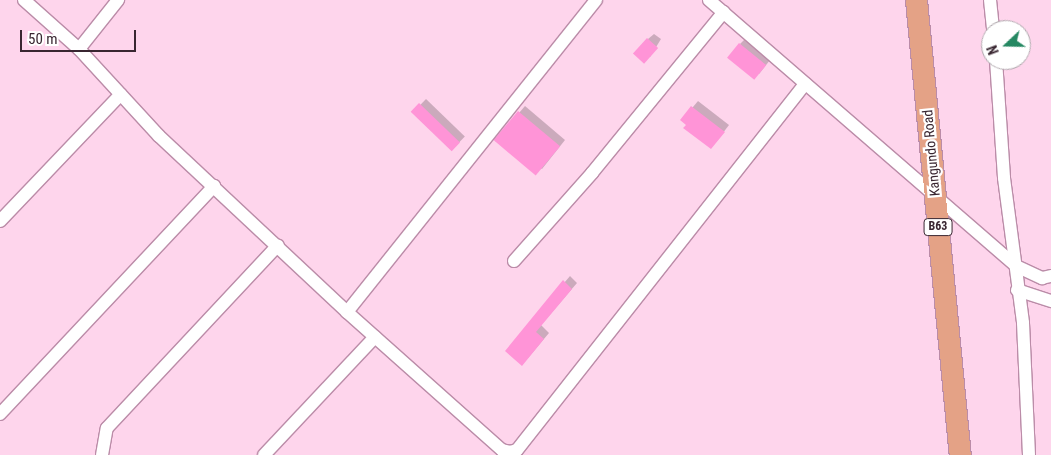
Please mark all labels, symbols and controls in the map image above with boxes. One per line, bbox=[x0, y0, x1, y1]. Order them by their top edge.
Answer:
scale bar bbox=[22, 20, 139, 52]
north arrow bbox=[981, 20, 1031, 70]
text: 50 m bbox=[28, 30, 58, 48]
text: N bbox=[984, 43, 1002, 57]
street label: Kangundo Road bbox=[919, 109, 943, 197]
road number: B63 bbox=[923, 218, 953, 236]

